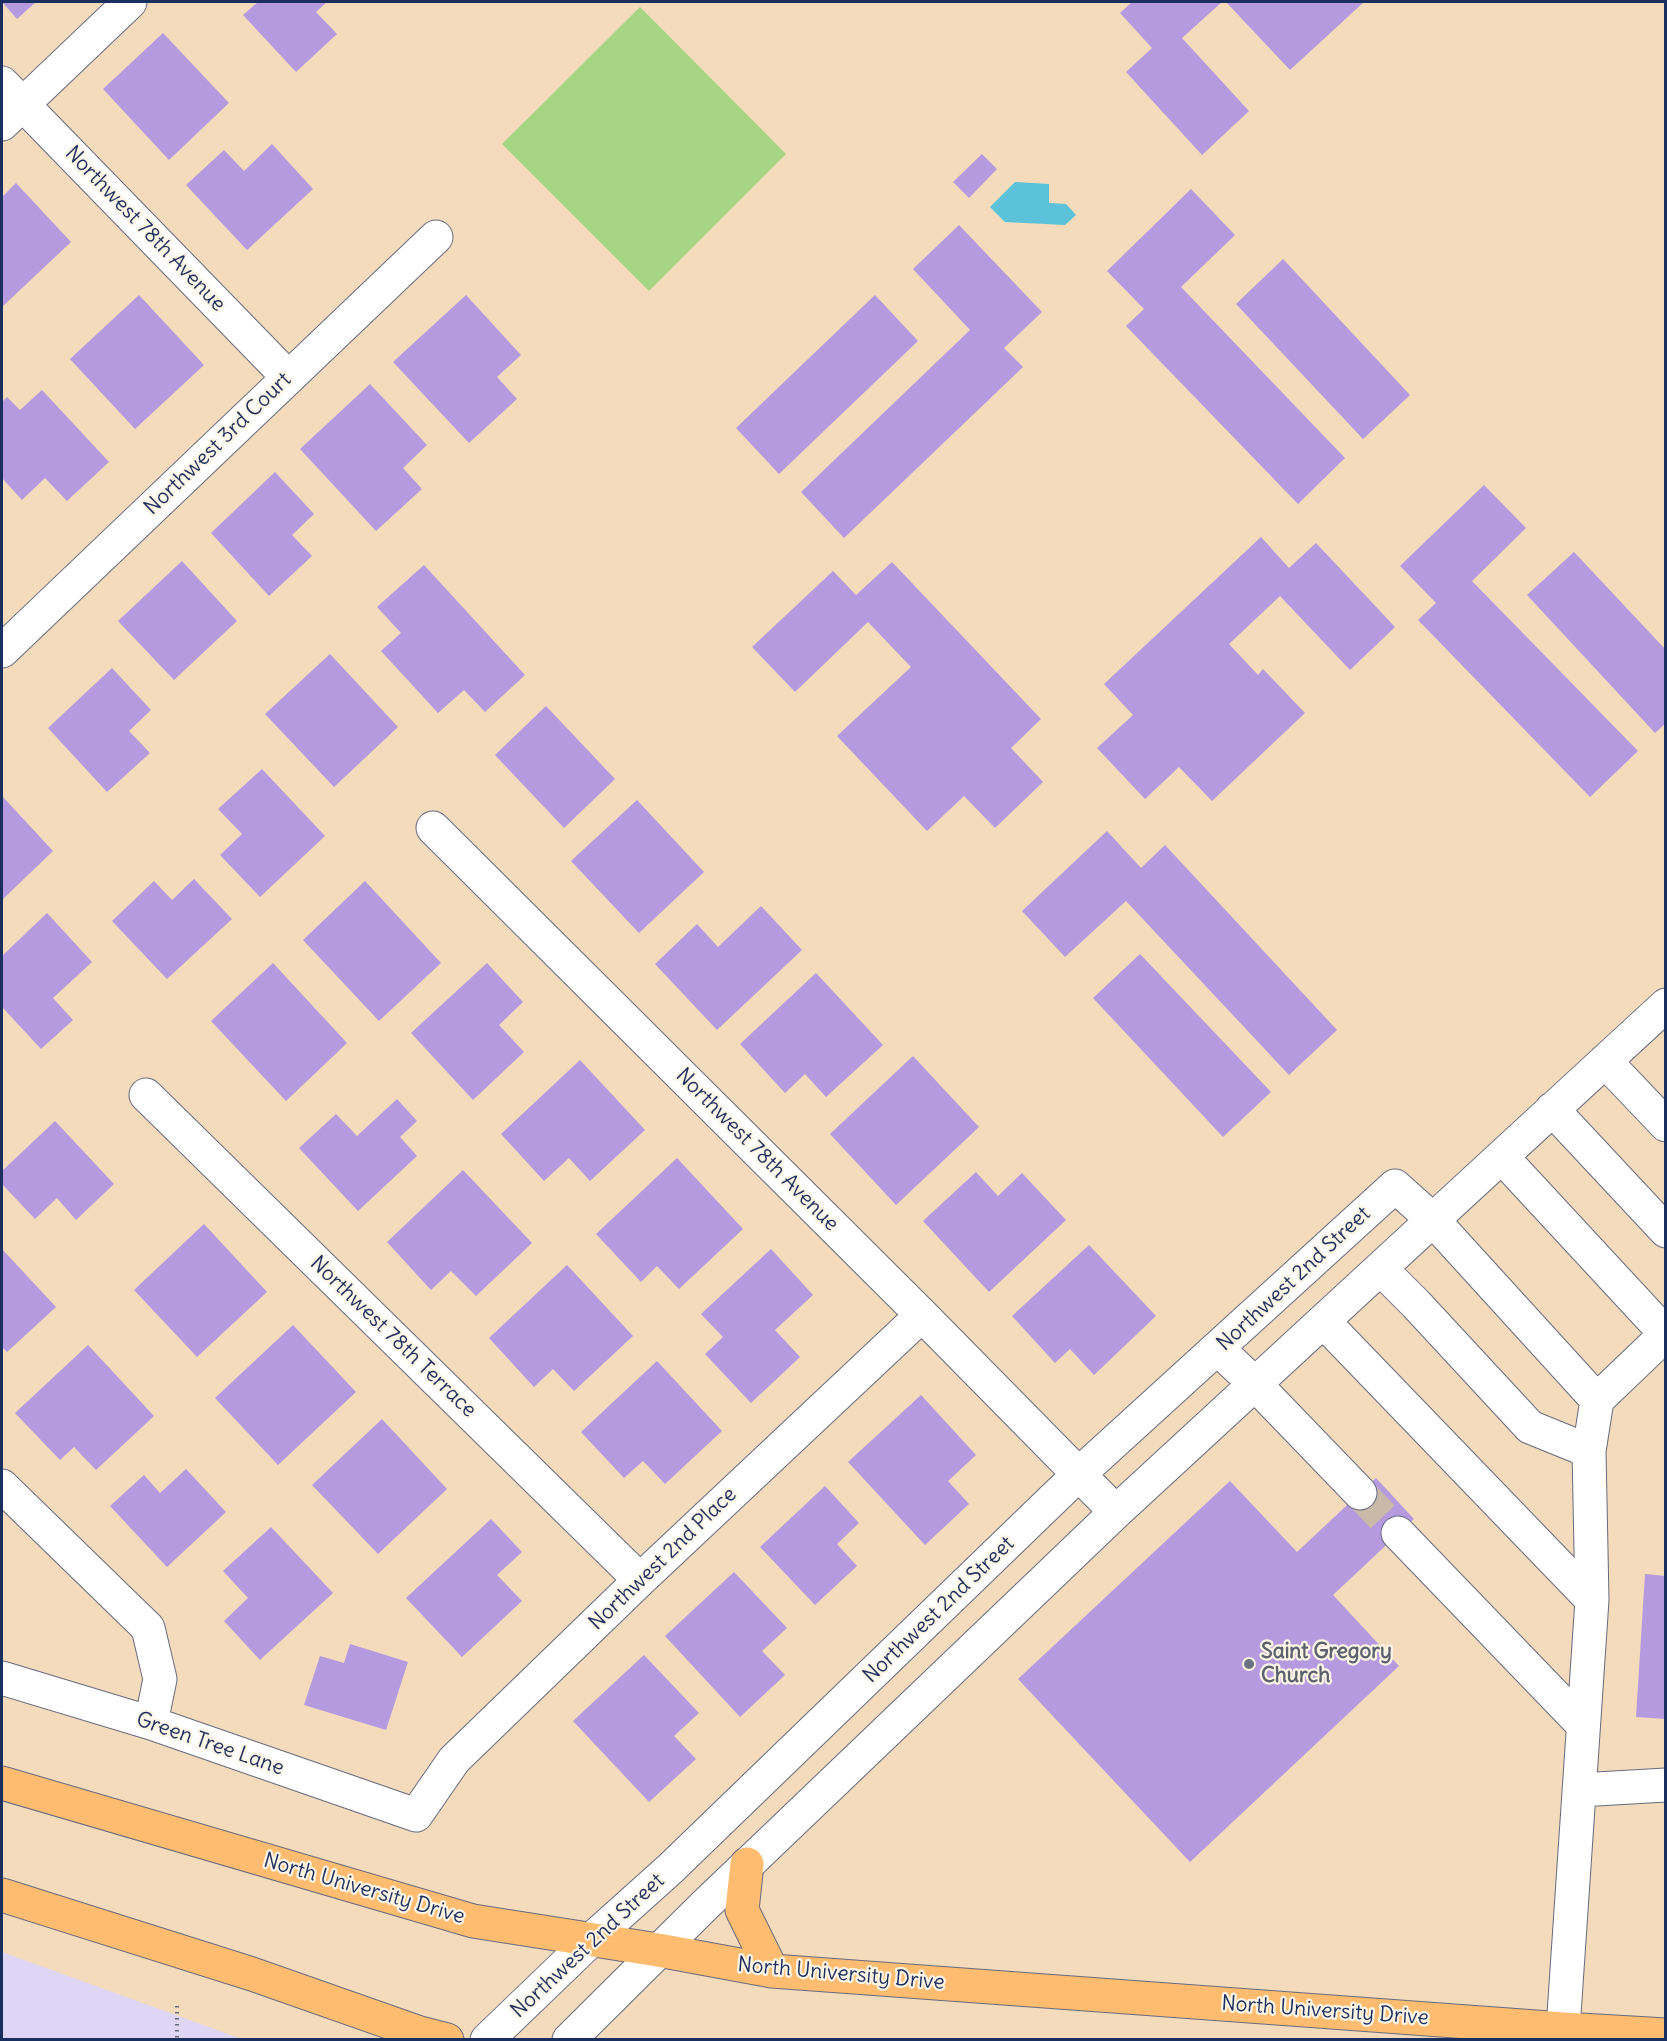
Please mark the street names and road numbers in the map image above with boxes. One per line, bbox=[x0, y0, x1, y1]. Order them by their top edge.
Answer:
street label: Northwest 78th Avenue bbox=[59, 141, 231, 317]
street label: Northwest 3rd Court bbox=[139, 368, 297, 520]
street label: Northwest 78th Avenue bbox=[670, 1063, 844, 1237]
street label: Northwest 2nd Street bbox=[1212, 1201, 1376, 1357]
street label: Northwest 78th Terrace bbox=[305, 1251, 481, 1423]
street label: Northwest 2nd Place bbox=[584, 1482, 742, 1636]
street label: Northwest 2nd Street bbox=[858, 1531, 1020, 1689]
street label: Green Tree Lane bbox=[133, 1707, 287, 1781]
street label: North University Drive bbox=[261, 1848, 467, 1930]
street label: Northwest 2nd Street bbox=[506, 1868, 670, 2024]
street label: North University Drive bbox=[736, 1952, 946, 1996]
street label: North University Drive bbox=[1220, 1991, 1430, 2031]

